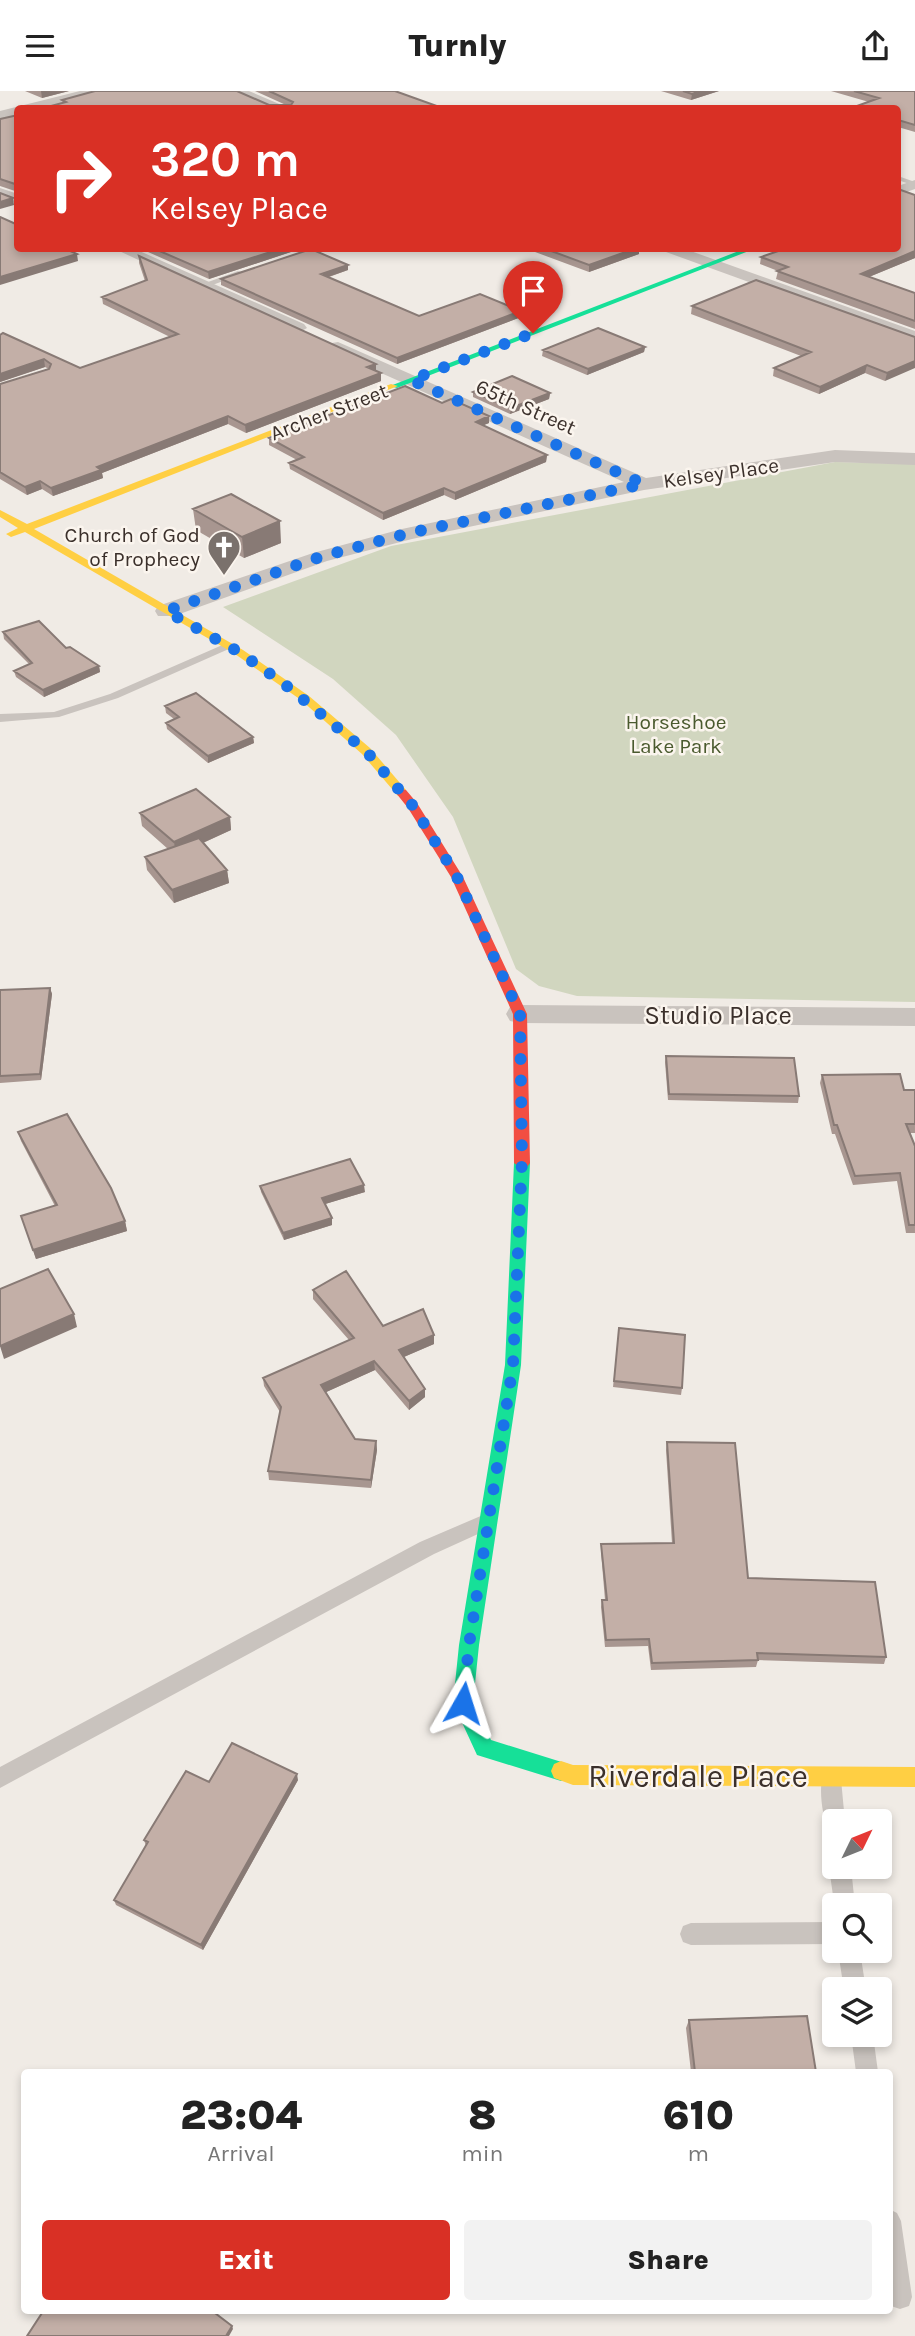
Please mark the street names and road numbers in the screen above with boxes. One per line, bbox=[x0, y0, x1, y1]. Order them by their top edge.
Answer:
street label: 65th Street bbox=[472, 374, 580, 440]
street label: Archer Street bbox=[267, 379, 391, 445]
street label: Kelsey Place bbox=[662, 453, 780, 493]
street label: Studio Place bbox=[644, 1000, 792, 1031]
street label: Riverdale Place bbox=[588, 1758, 808, 1795]

